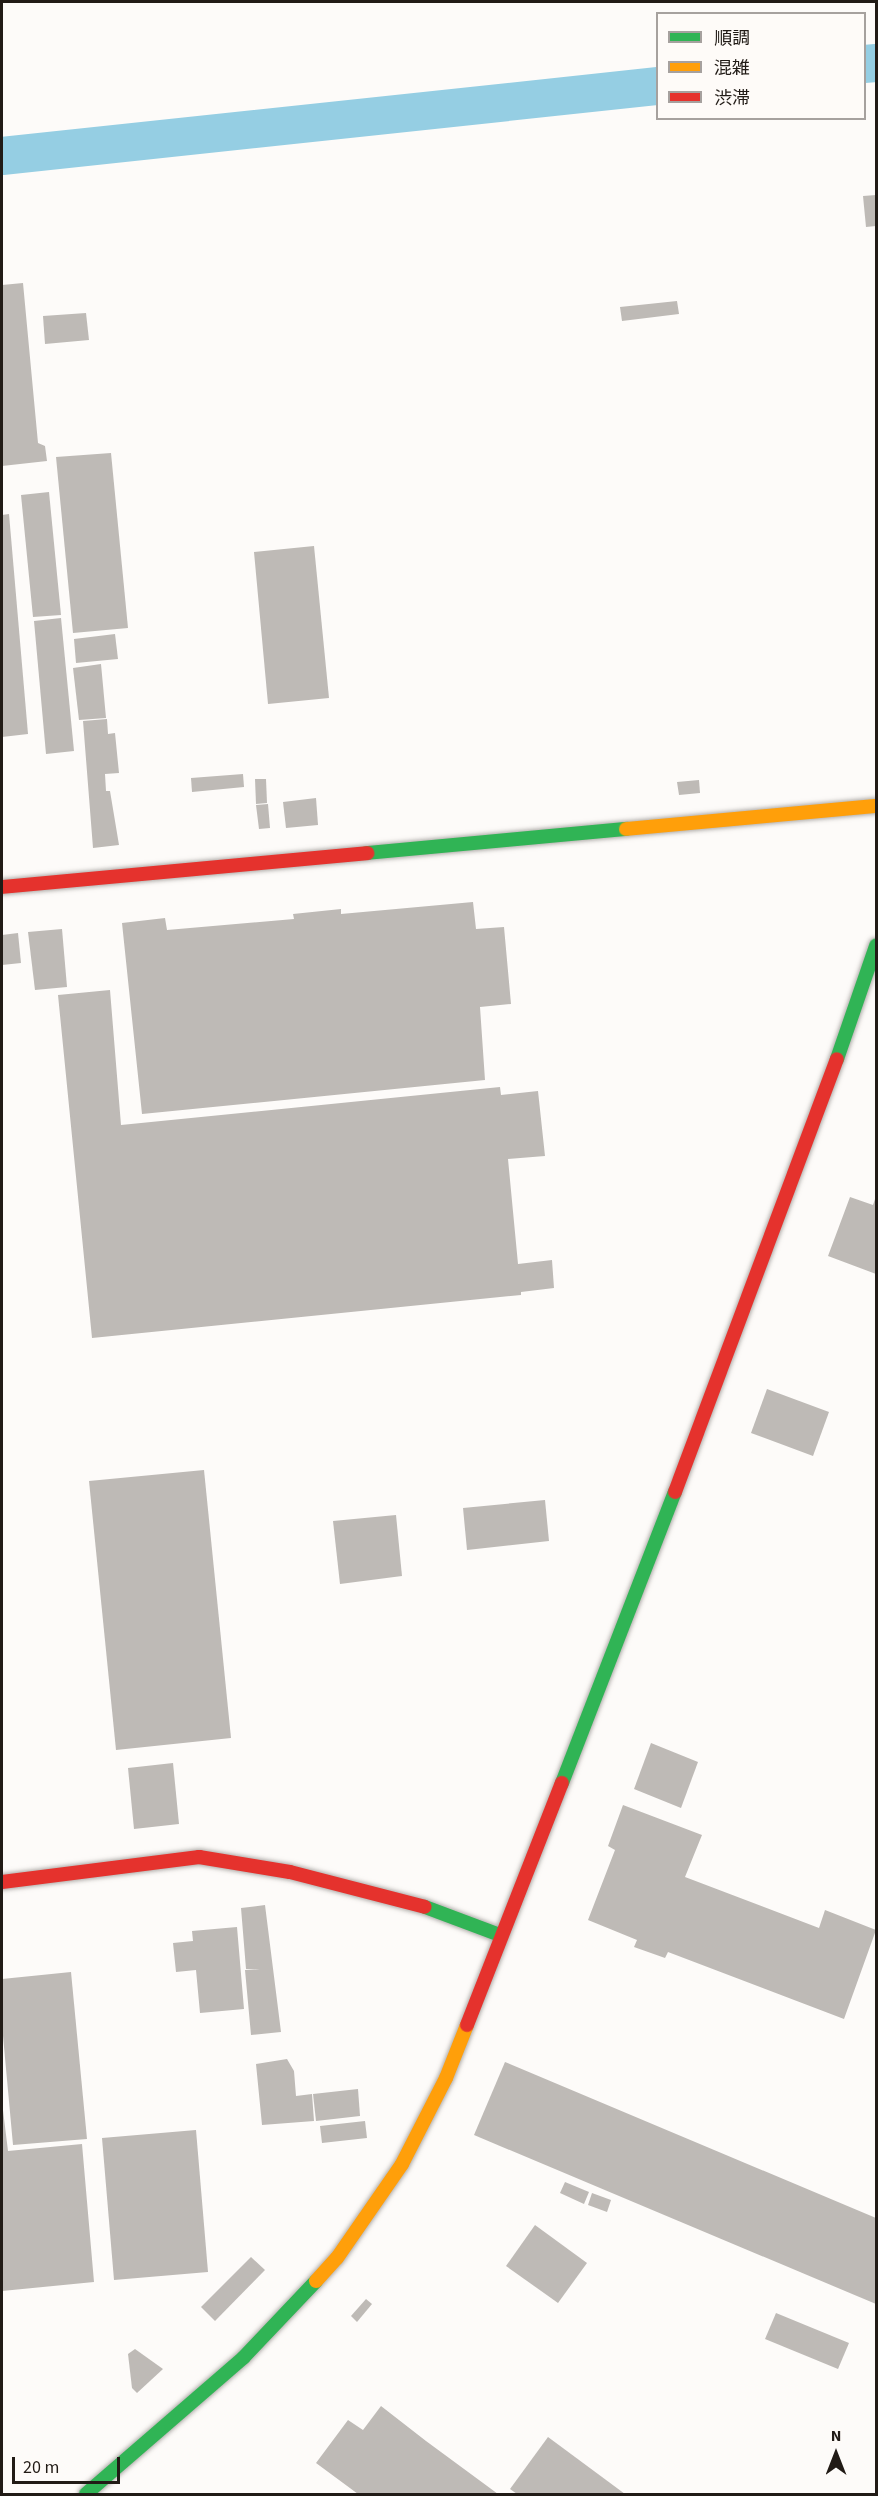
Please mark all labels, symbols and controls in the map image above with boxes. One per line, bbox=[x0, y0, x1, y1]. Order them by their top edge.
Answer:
legend bbox=[656, 12, 866, 120]
text: 順調 bbox=[714, 26, 750, 51]
text: 混雑 bbox=[714, 56, 750, 81]
text: 渋滞 bbox=[714, 86, 750, 111]
north arrow bbox=[806, 2424, 866, 2484]
text: N bbox=[831, 2425, 841, 2447]
scale bar bbox=[15, 2445, 123, 2483]
text: 20 m bbox=[23, 2455, 59, 2480]

